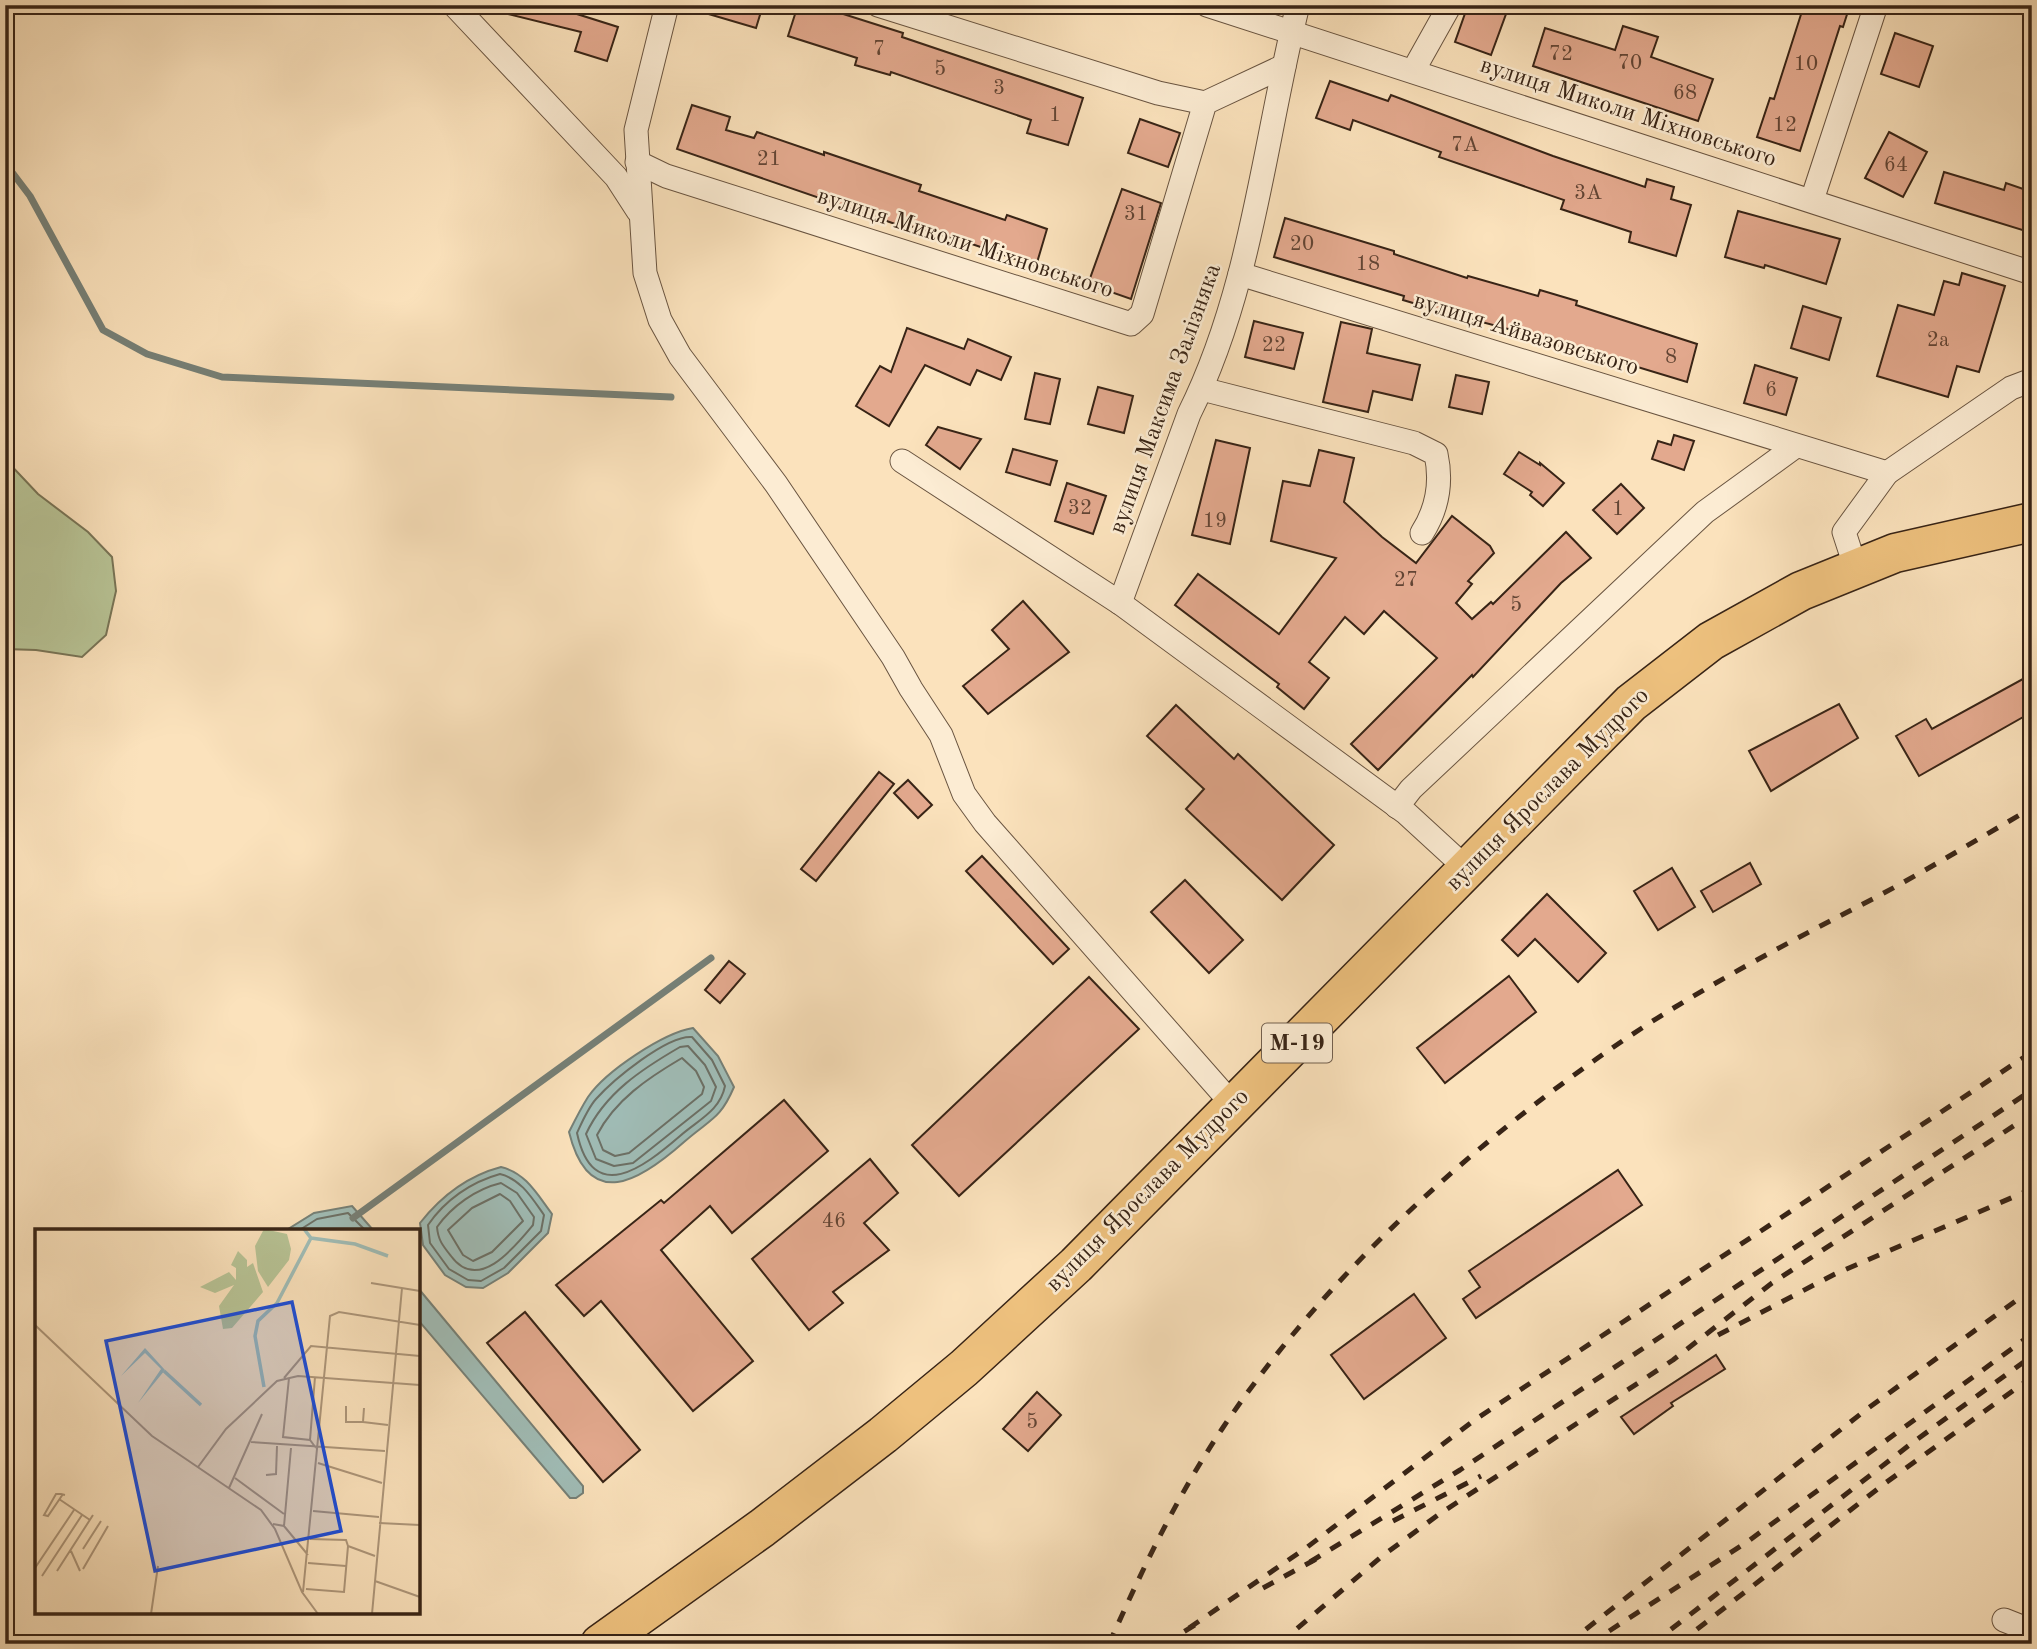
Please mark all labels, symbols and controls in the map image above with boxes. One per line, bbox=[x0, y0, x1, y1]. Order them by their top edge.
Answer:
house number: 7 bbox=[873, 39, 885, 60]
house number: 72 bbox=[1549, 44, 1573, 65]
house number: 70 bbox=[1618, 53, 1642, 74]
street label: вулиця Миколи Міхновського bbox=[1477, 54, 1779, 172]
house number: 10 bbox=[1794, 54, 1818, 75]
house number: 5 bbox=[934, 59, 946, 80]
house number: 3 bbox=[993, 78, 1005, 99]
house number: 68 bbox=[1673, 83, 1697, 104]
house number: 1 bbox=[1049, 105, 1061, 126]
house number: 12 bbox=[1773, 115, 1797, 136]
house number: 7А bbox=[1451, 135, 1479, 156]
house number: 21 bbox=[757, 149, 781, 170]
house number: 64 bbox=[1884, 155, 1908, 176]
house number: 3А bbox=[1574, 183, 1602, 204]
street label: вулиця Миколи Міхновського bbox=[814, 185, 1116, 303]
house number: 31 bbox=[1124, 204, 1148, 225]
house number: 20 bbox=[1290, 234, 1314, 255]
house number: 18 bbox=[1356, 254, 1380, 275]
street label: вулиця Максима Залізняка bbox=[1106, 261, 1226, 537]
street label: вулиця Айвазовського bbox=[1411, 289, 1641, 381]
house number: 2а bbox=[1927, 330, 1949, 351]
house number: 22 bbox=[1262, 335, 1286, 356]
house number: 8 bbox=[1665, 347, 1677, 368]
house number: 6 bbox=[1765, 380, 1777, 401]
house number: 32 bbox=[1068, 498, 1092, 519]
house number: 1 bbox=[1612, 499, 1624, 520]
house number: 19 bbox=[1203, 511, 1227, 532]
house number: 27 bbox=[1394, 570, 1418, 591]
house number: 5 bbox=[1510, 595, 1522, 616]
street label: вулиця Ярослава Мудрого bbox=[1442, 684, 1654, 896]
road number: М-19 bbox=[1262, 1024, 1332, 1062]
street label: вулиця Ярослава Мудрого bbox=[1042, 1085, 1254, 1297]
house number: 46 bbox=[822, 1211, 846, 1232]
inset map bbox=[35, 1229, 420, 1614]
house number: 5 bbox=[1026, 1412, 1038, 1433]

